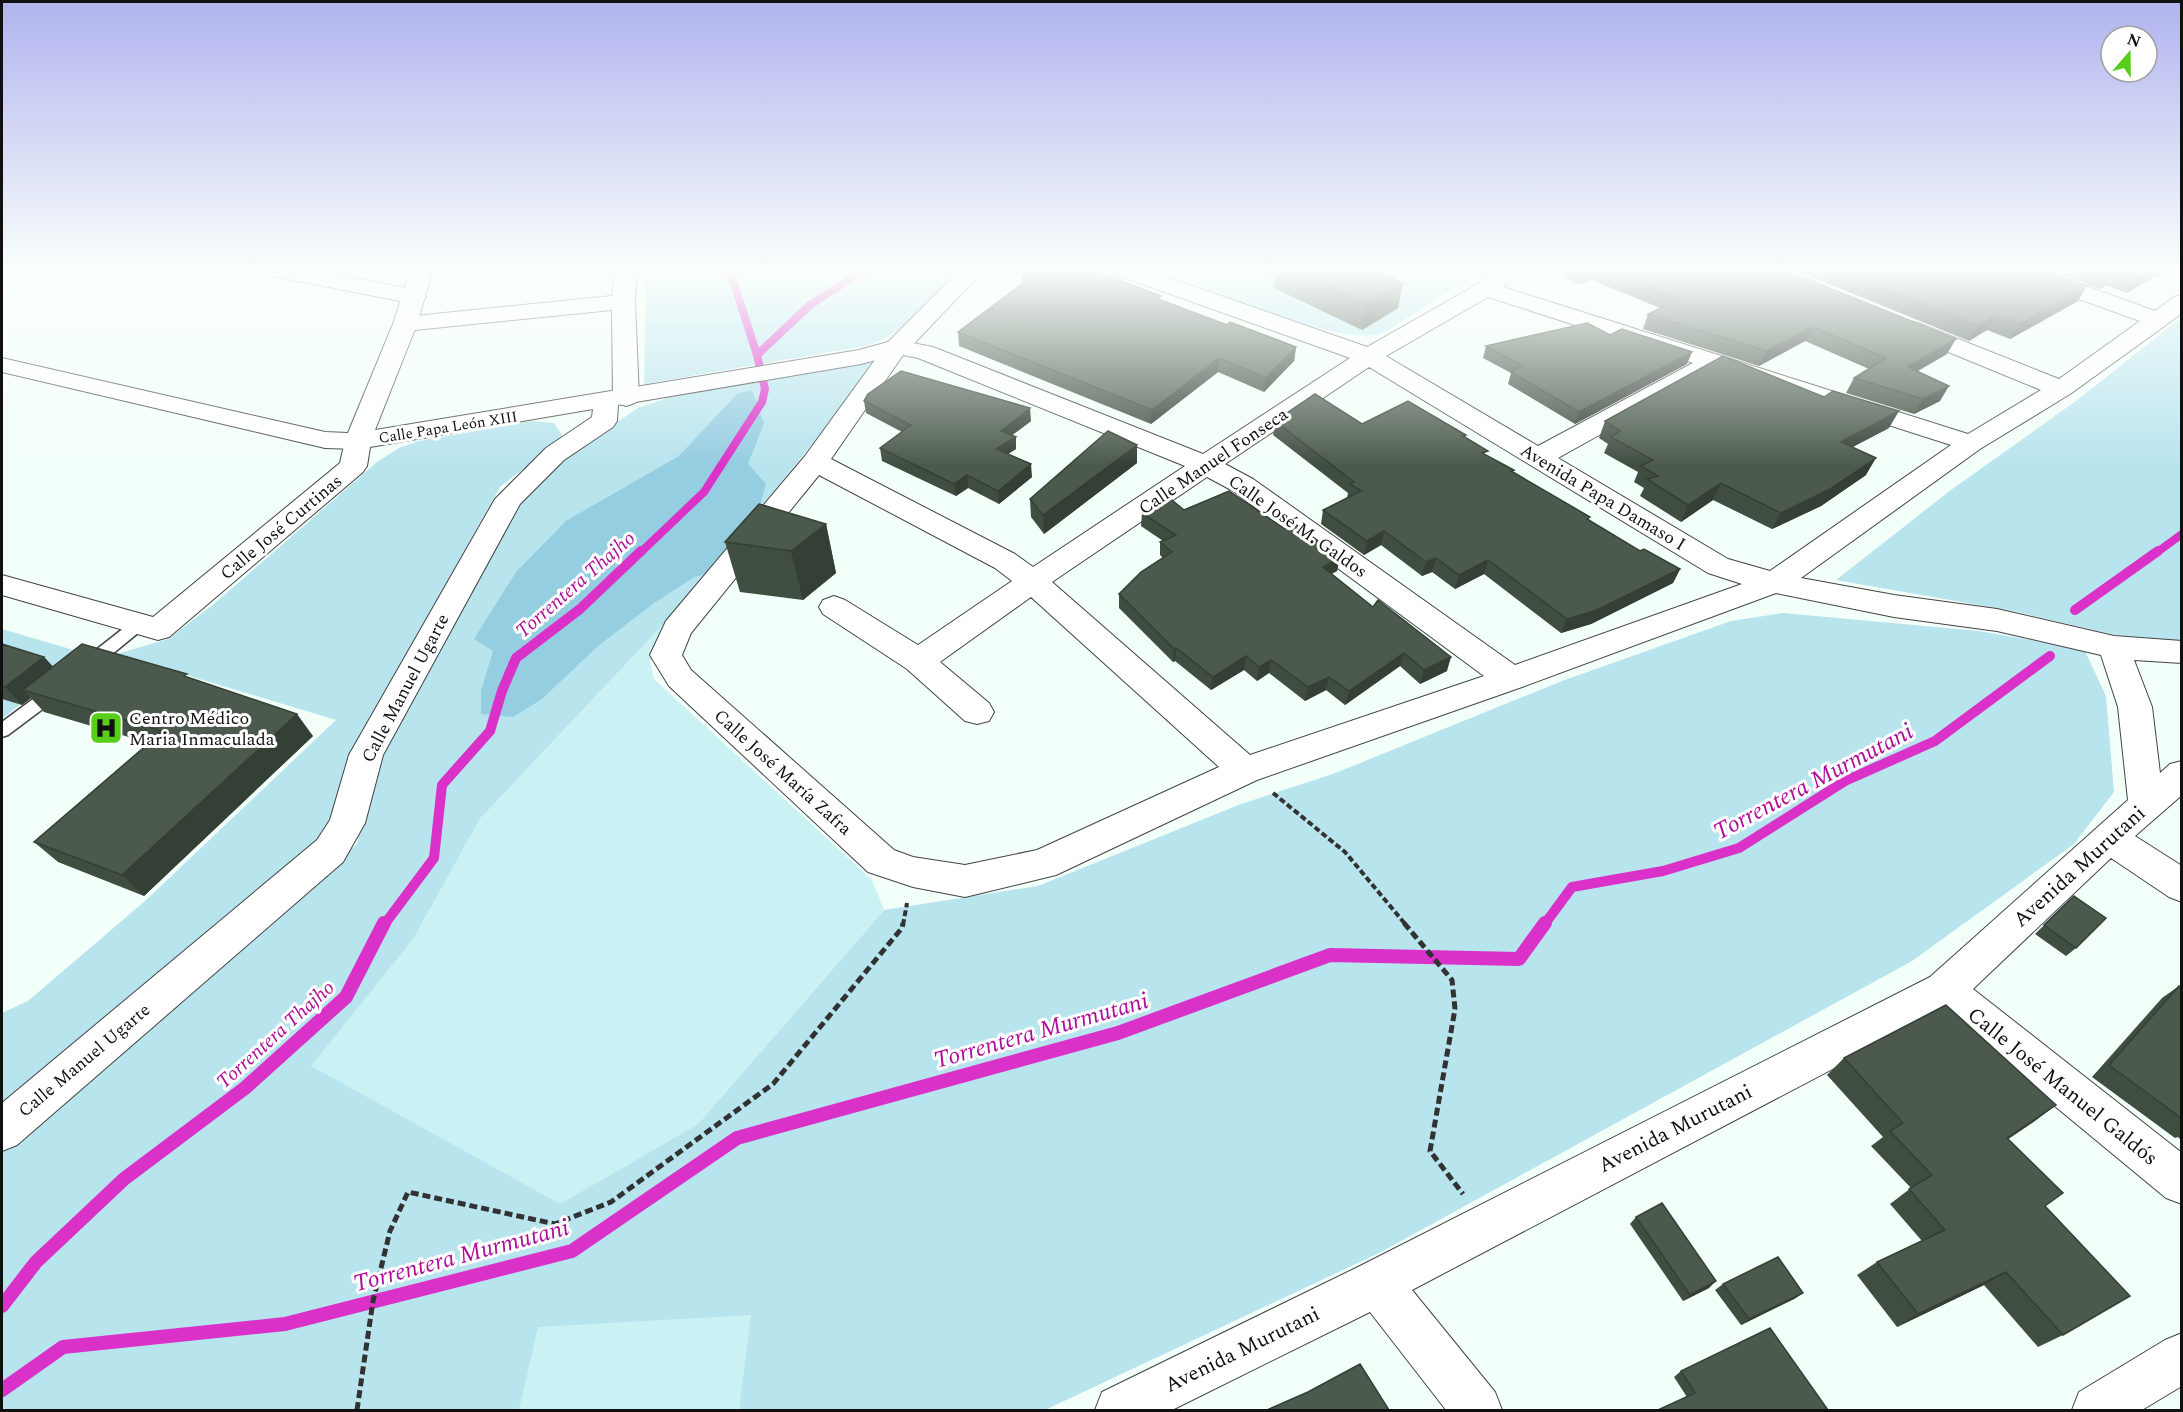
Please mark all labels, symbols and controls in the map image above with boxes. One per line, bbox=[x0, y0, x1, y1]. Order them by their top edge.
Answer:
north arrow bbox=[2099, 24, 2159, 84]
text: N bbox=[2124, 27, 2144, 54]
street label: Calle Manuel Fonseca bbox=[1133, 401, 1294, 522]
street label: Calle Papa León XIII bbox=[377, 405, 519, 450]
street label: Avenida Papa Damaso I bbox=[1515, 437, 1691, 558]
street label: Calle José Curtinas bbox=[214, 468, 348, 587]
street label: Calle José M. Galdos bbox=[1223, 468, 1373, 585]
water label: Torrentera Thajho bbox=[509, 524, 642, 645]
street label: Calle Manuel Ugarte bbox=[355, 609, 456, 768]
street label: Calle José María Zafra bbox=[708, 703, 858, 842]
place label: Centro Médico Maria Inmaculada bbox=[129, 705, 275, 753]
hospital icon: Centro Médico Maria Inmaculada bbox=[88, 710, 124, 746]
water label: Torrentera Murmutani bbox=[1707, 714, 1920, 850]
street label: Avenida Murutani bbox=[2006, 798, 2153, 935]
water label: Torrentera Thajho bbox=[210, 973, 342, 1096]
water label: Torrentera Murmutani bbox=[930, 983, 1153, 1079]
street label: Calle Manuel Ugarte bbox=[12, 997, 156, 1124]
street label: Calle José Manuel Galdós bbox=[1960, 1000, 2165, 1174]
street label: Avenida Murutani bbox=[1593, 1076, 1758, 1182]
water label: Torrentera Murmutani bbox=[349, 1210, 573, 1302]
street label: Avenida Murutani bbox=[1159, 1298, 1326, 1401]

